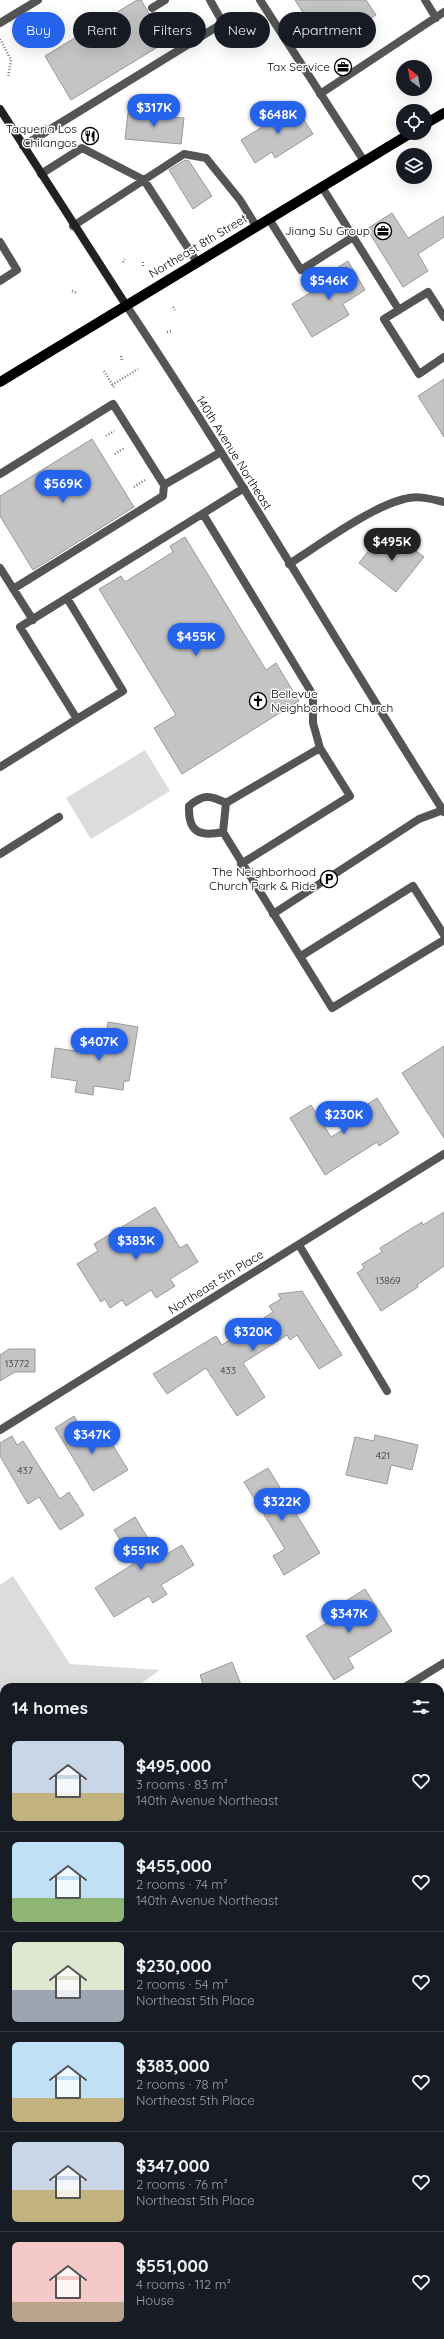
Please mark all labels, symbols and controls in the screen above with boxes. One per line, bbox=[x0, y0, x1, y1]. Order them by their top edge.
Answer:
chip: Buy bbox=[12, 12, 65, 48]
chip: Rent bbox=[73, 12, 131, 48]
chip: Filters bbox=[139, 12, 206, 48]
chip: New bbox=[214, 12, 270, 48]
chip: Apartment bbox=[278, 12, 376, 48]
office icon: Tax Service bbox=[333, 57, 353, 77]
place label: Tax Service bbox=[267, 59, 330, 74]
north arrow bbox=[396, 60, 432, 96]
map controls bbox=[396, 60, 432, 184]
pin: $317K bbox=[126, 94, 182, 128]
text: $317K bbox=[136, 99, 172, 115]
pin: $648K bbox=[250, 101, 306, 135]
button: locate bbox=[396, 104, 432, 140]
text: $648K bbox=[259, 106, 297, 122]
place label: Taqueria Los Chilangos bbox=[6, 121, 77, 150]
restaurant icon: Taqueria Los Chilangos bbox=[80, 126, 100, 146]
button: layers bbox=[396, 148, 432, 184]
street label: Northeast 8th Street bbox=[146, 210, 250, 281]
office icon: Jiang Su Group bbox=[373, 221, 393, 241]
place label: Jiang Su Group bbox=[285, 223, 370, 238]
pin: $546K bbox=[301, 267, 357, 301]
text: $546K bbox=[310, 272, 348, 288]
street label: 140th Avenue Northeast bbox=[193, 393, 276, 512]
pin: $569K bbox=[35, 470, 91, 504]
text: $569K bbox=[44, 475, 82, 491]
pin: $495K bbox=[364, 528, 420, 562]
text: $495K bbox=[373, 533, 411, 549]
pin: $455K bbox=[168, 623, 224, 657]
text: $455K bbox=[177, 628, 215, 644]
place label: Bellevue Neighborhood Church bbox=[271, 686, 393, 715]
church icon: Bellevue Neighborhood Church bbox=[248, 691, 268, 711]
place label: The Neighborhood Church Park & Ride bbox=[209, 864, 316, 893]
parking icon: The Neighborhood Church Park & Ride bbox=[319, 869, 339, 889]
pin: $407K bbox=[71, 1028, 127, 1062]
text: $407K bbox=[80, 1033, 118, 1049]
pin: $230K bbox=[316, 1101, 372, 1135]
text: $230K bbox=[325, 1106, 363, 1122]
pin: $383K bbox=[108, 1227, 164, 1261]
text: $383K bbox=[117, 1232, 155, 1248]
street label: Northeast 5th Place bbox=[165, 1246, 266, 1317]
house number: 13869 bbox=[375, 1274, 401, 1287]
pin: $320K bbox=[225, 1318, 281, 1352]
text: $320K bbox=[234, 1323, 272, 1339]
house number: 13772 bbox=[5, 1357, 30, 1370]
house number: 433 bbox=[220, 1364, 236, 1377]
pin: $347K bbox=[64, 1421, 120, 1455]
text: $347K bbox=[73, 1426, 111, 1442]
house number: 421 bbox=[376, 1449, 390, 1462]
house number: 437 bbox=[17, 1464, 33, 1477]
pin: $322K bbox=[254, 1488, 310, 1522]
text: $322K bbox=[263, 1493, 301, 1509]
pin: $551K bbox=[113, 1537, 169, 1571]
text: $551K bbox=[123, 1542, 159, 1558]
pin: $347K bbox=[321, 1600, 377, 1634]
text: $347K bbox=[330, 1605, 368, 1621]
icon: filters bbox=[410, 1696, 432, 1718]
text: 14 homes bbox=[12, 1697, 88, 1718]
text: $495,000 bbox=[136, 1755, 211, 1776]
icon: home bbox=[44, 1757, 92, 1805]
icon: heart bbox=[410, 1770, 432, 1792]
text: 3 rooms · 83 m² bbox=[136, 1776, 228, 1792]
text: 140th Avenue Northeast bbox=[136, 1792, 278, 1808]
text: $455,000 bbox=[136, 1855, 212, 1876]
icon: home bbox=[44, 1858, 92, 1906]
icon: heart bbox=[410, 1871, 432, 1893]
text: 2 rooms · 74 m² bbox=[136, 1876, 227, 1892]
text: 140th Avenue Northeast bbox=[136, 1892, 278, 1908]
text: $230,000 bbox=[136, 1955, 211, 1976]
icon: home bbox=[44, 1958, 92, 2006]
icon: heart bbox=[410, 1971, 432, 1993]
text: 2 rooms · 54 m² bbox=[136, 1976, 228, 1992]
text: Northeast 5th Place bbox=[136, 1992, 255, 2008]
text: $383,000 bbox=[136, 2055, 210, 2076]
icon: home bbox=[44, 2058, 92, 2106]
icon: heart bbox=[410, 2071, 432, 2093]
text: 2 rooms · 78 m² bbox=[136, 2076, 228, 2092]
text: Northeast 5th Place bbox=[136, 2092, 255, 2108]
text: $347,000 bbox=[136, 2155, 210, 2176]
icon: home bbox=[44, 2158, 92, 2206]
icon: heart bbox=[410, 2171, 432, 2193]
text: 2 rooms · 76 m² bbox=[136, 2176, 228, 2192]
text: Northeast 5th Place bbox=[136, 2192, 255, 2208]
text: $551,000 bbox=[136, 2255, 208, 2276]
icon: home bbox=[44, 2258, 92, 2306]
icon: heart bbox=[410, 2271, 432, 2293]
text: 4 rooms · 112 m² bbox=[136, 2276, 231, 2292]
text: House bbox=[136, 2292, 174, 2308]

